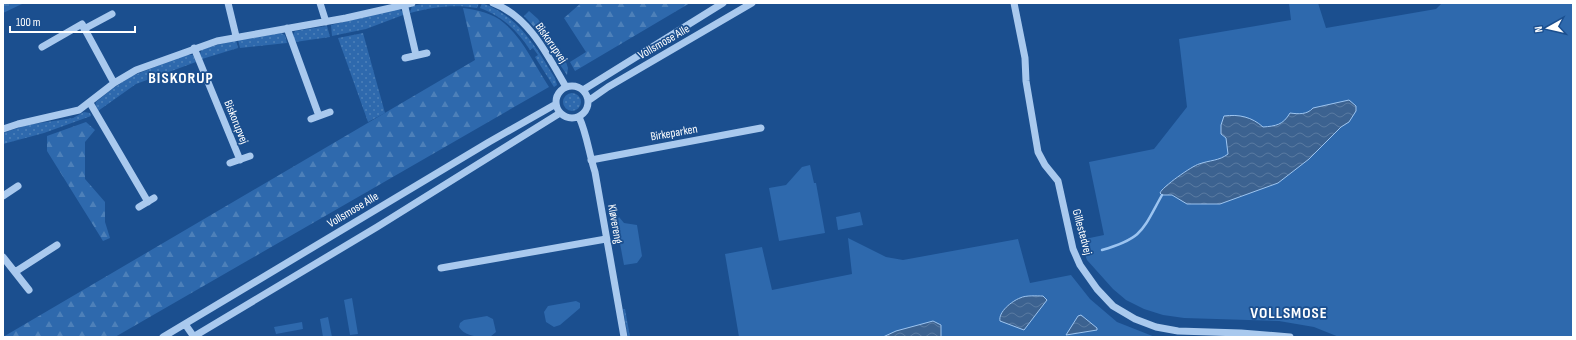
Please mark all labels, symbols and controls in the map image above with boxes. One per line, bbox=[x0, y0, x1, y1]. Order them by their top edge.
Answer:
scale bar bbox=[10, 8, 135, 34]
north arrow bbox=[1528, 8, 1568, 48]
text: 100 m bbox=[16, 15, 41, 30]
street label: Biskorupvej bbox=[532, 20, 570, 66]
street label: Vollsmose Alle bbox=[636, 21, 693, 63]
text: N bbox=[1532, 25, 1545, 33]
district label: BISKORUP bbox=[148, 69, 214, 88]
street label: Biskorupvej bbox=[220, 98, 252, 146]
street label: Birkeparken bbox=[649, 121, 699, 145]
street label: Vollsmose Alle bbox=[325, 189, 381, 231]
street label: Kløvereng bbox=[604, 203, 626, 245]
street label: Gillestedvej bbox=[1069, 207, 1095, 257]
district label: VOLLSMOSE bbox=[1250, 304, 1328, 323]

